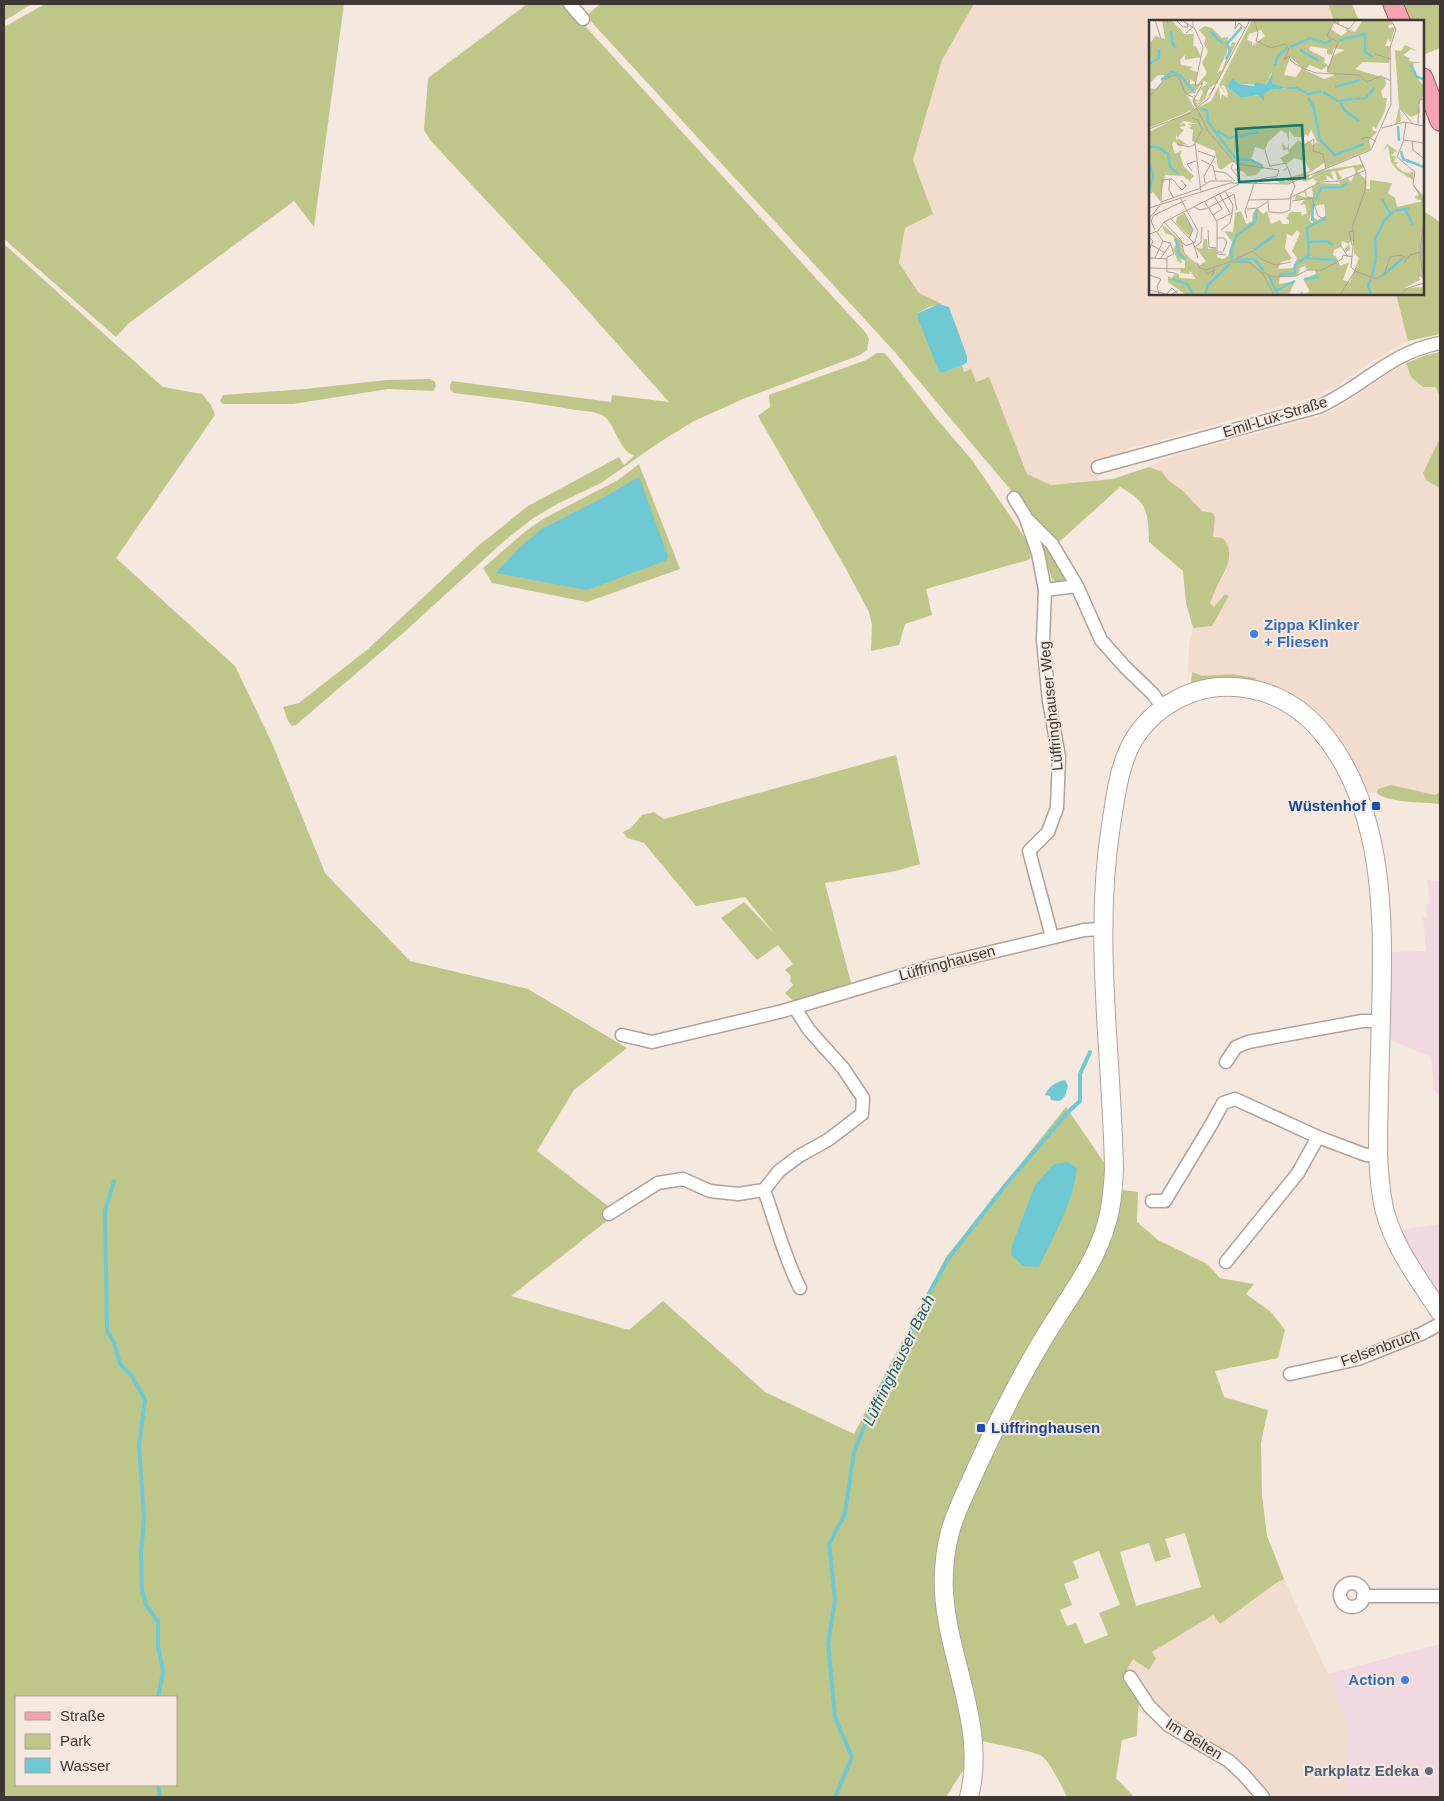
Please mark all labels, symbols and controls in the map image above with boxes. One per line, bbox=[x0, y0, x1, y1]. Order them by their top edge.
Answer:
inset map bbox=[1149, 20, 1424, 295]
street label: Emil-Lux-Straße bbox=[1221, 393, 1329, 440]
place label: Zippa Klinker + Fliesen bbox=[1264, 616, 1359, 650]
marker: Zippa Klinker + Fliesen bbox=[1248, 628, 1260, 640]
street label: Lüffringhauser Weg bbox=[1035, 640, 1066, 772]
place label: Wüstenhof bbox=[1289, 797, 1367, 814]
marker: Wüstenhof bbox=[1370, 800, 1382, 812]
street label: Lüffringhausen bbox=[897, 941, 997, 984]
water label: Lüffringhauser Bach bbox=[859, 1292, 938, 1428]
street label: Felsenbruch bbox=[1338, 1325, 1422, 1370]
place label: Lüffringhausen bbox=[991, 1419, 1100, 1436]
marker: Lüffringhausen bbox=[975, 1422, 987, 1434]
place label: Action bbox=[1348, 1671, 1395, 1688]
marker: Action bbox=[1399, 1674, 1411, 1686]
legend bbox=[15, 1696, 178, 1786]
text: Straße bbox=[60, 1707, 105, 1724]
street label: Im Belten bbox=[1163, 1715, 1226, 1763]
text: Park bbox=[60, 1732, 91, 1749]
text: Wasser bbox=[60, 1757, 110, 1774]
place label: Parkplatz Edeka bbox=[1304, 1762, 1420, 1779]
marker: Parkplatz Edeka bbox=[1423, 1765, 1435, 1777]

